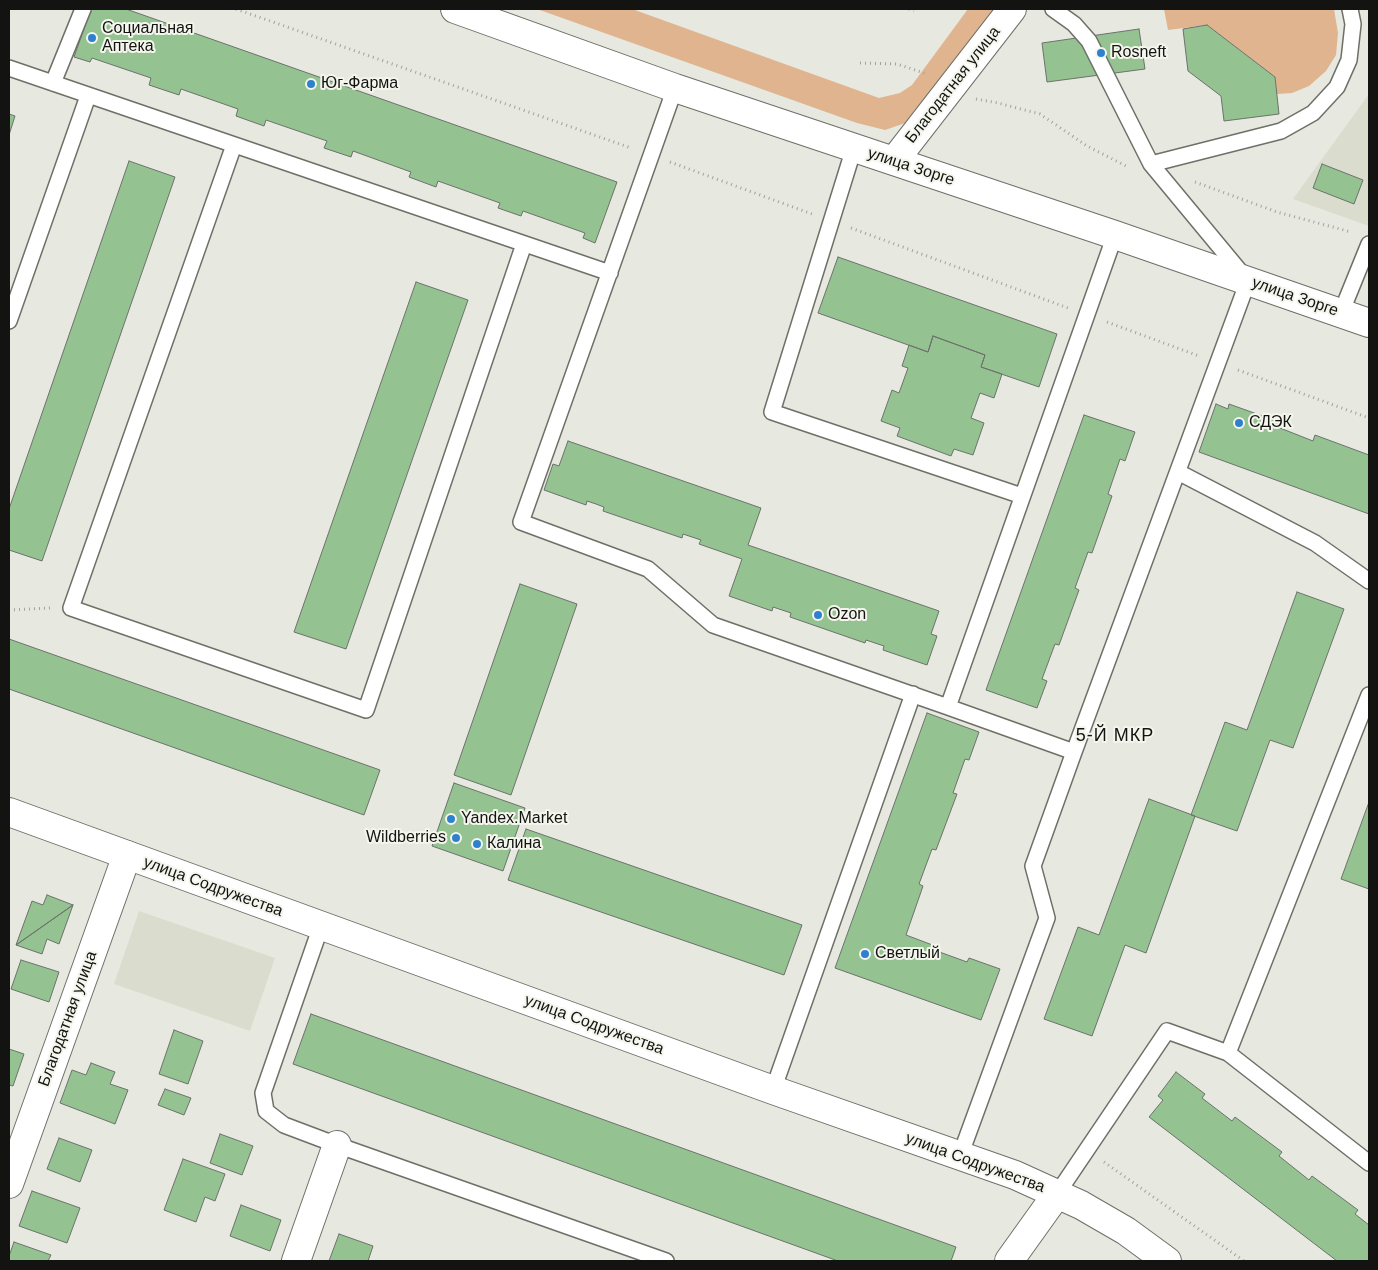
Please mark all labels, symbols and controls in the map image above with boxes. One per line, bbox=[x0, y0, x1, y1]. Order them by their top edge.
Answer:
place label: Социальная Аптека bbox=[102, 19, 194, 57]
street label: Благодатная улица bbox=[902, 23, 1004, 147]
marker: Социальная Аптека bbox=[86, 32, 98, 44]
place label: Rosneft bbox=[1111, 43, 1166, 63]
marker: Rosneft bbox=[1095, 47, 1107, 59]
place label: Юг-Фарма bbox=[321, 74, 398, 94]
marker: Юг-Фарма bbox=[305, 78, 317, 90]
street label: улица Зорге bbox=[865, 144, 957, 190]
street label: улица Зорге bbox=[1249, 273, 1341, 321]
place label: СДЭК bbox=[1249, 413, 1292, 433]
marker: СДЭК bbox=[1233, 417, 1245, 429]
place label: Ozon bbox=[828, 605, 866, 625]
marker: Ozon bbox=[812, 609, 824, 621]
district label: 5-Й МКР bbox=[1075, 725, 1155, 747]
place label: Yandex.Market bbox=[461, 809, 567, 829]
marker: Yandex.Market bbox=[445, 813, 457, 825]
place label: Wildberries bbox=[366, 828, 446, 848]
marker: Wildberries bbox=[450, 832, 462, 844]
place label: Калина bbox=[487, 834, 541, 854]
marker: Калина bbox=[471, 838, 483, 850]
street label: улица Содружества bbox=[141, 853, 285, 921]
place label: Светлый bbox=[875, 944, 940, 964]
marker: Светлый bbox=[859, 948, 871, 960]
street label: Благодатная улица bbox=[35, 949, 101, 1089]
street label: улица Содружества bbox=[522, 991, 666, 1059]
street label: улица Содружества bbox=[903, 1129, 1047, 1197]

